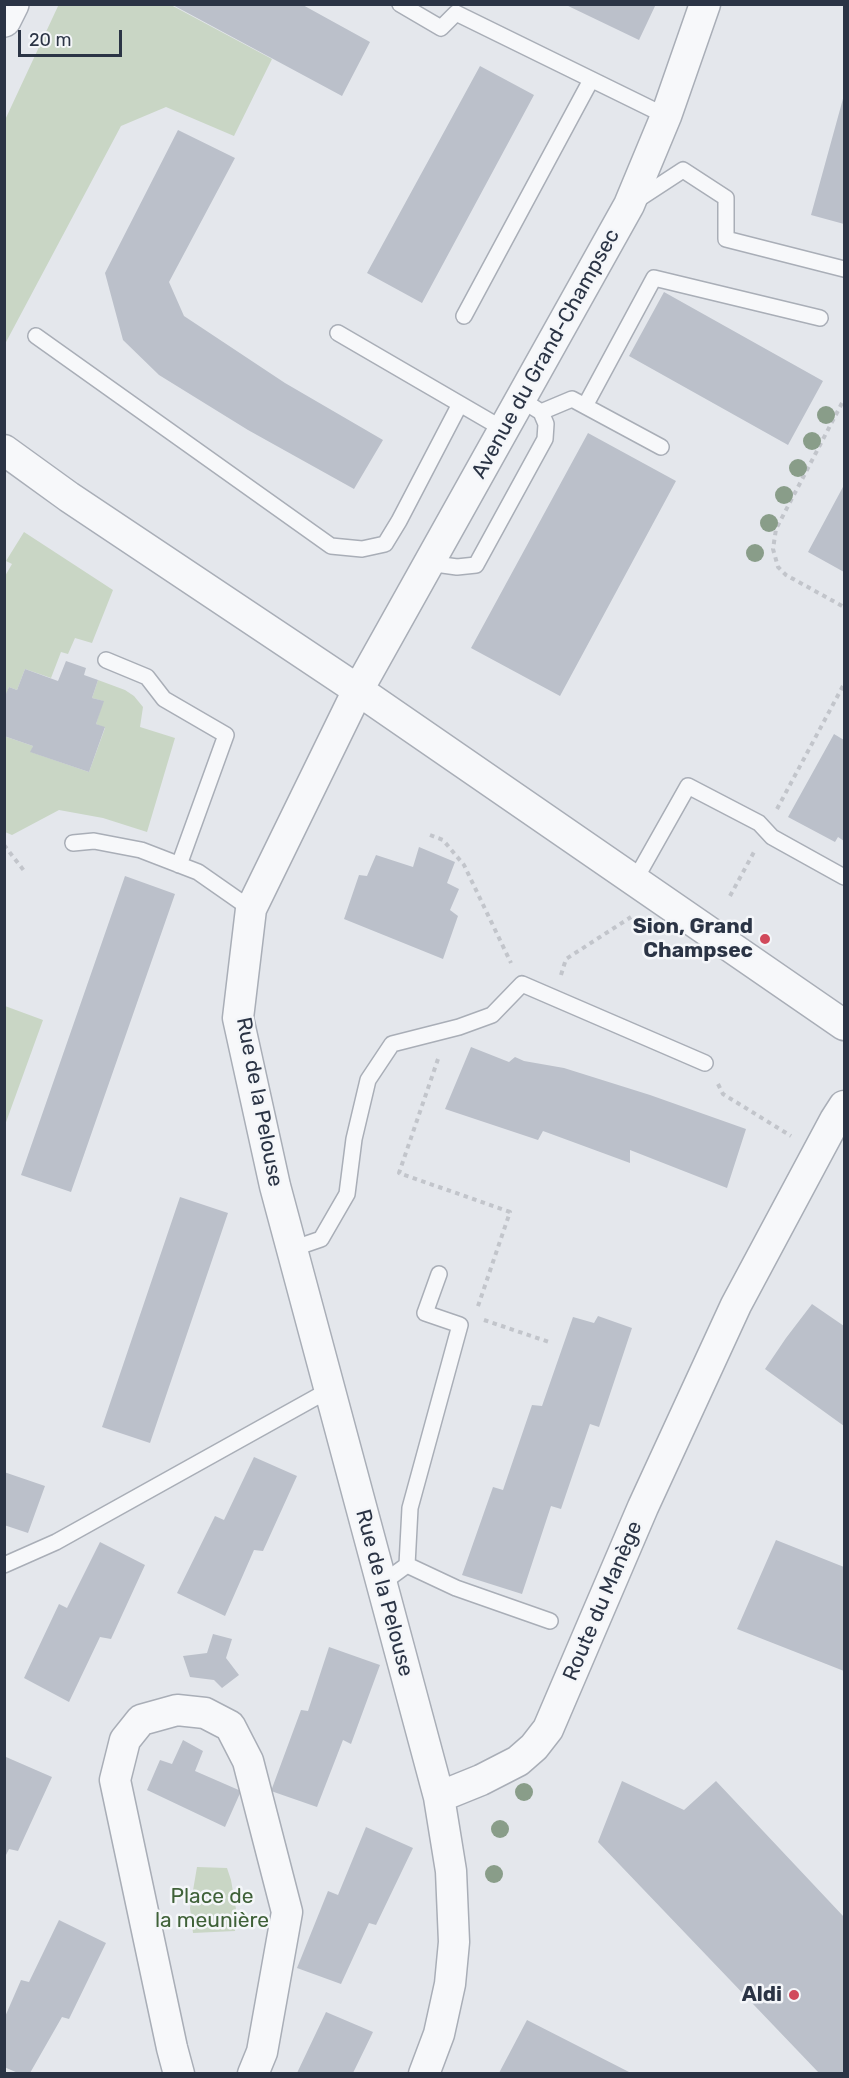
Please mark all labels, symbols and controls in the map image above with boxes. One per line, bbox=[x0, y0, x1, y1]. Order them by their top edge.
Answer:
scale bar bbox=[21, 18, 124, 56]
text: 20 m bbox=[29, 29, 71, 51]
street label: Avenue du Grand-Champsec bbox=[467, 225, 625, 483]
place label: Sion, Grand Champsec bbox=[633, 914, 753, 964]
marker: Sion, Grand Champsec bbox=[758, 932, 772, 946]
street label: Rue de la Pelouse bbox=[230, 1015, 288, 1189]
street label: Rue de la Pelouse bbox=[350, 1507, 418, 1679]
street label: Route du Manège bbox=[558, 1517, 648, 1685]
park label: Place de la meunière bbox=[155, 1884, 269, 1934]
place label: Aldi bbox=[742, 1982, 782, 2008]
marker: Aldi bbox=[787, 1988, 801, 2002]

